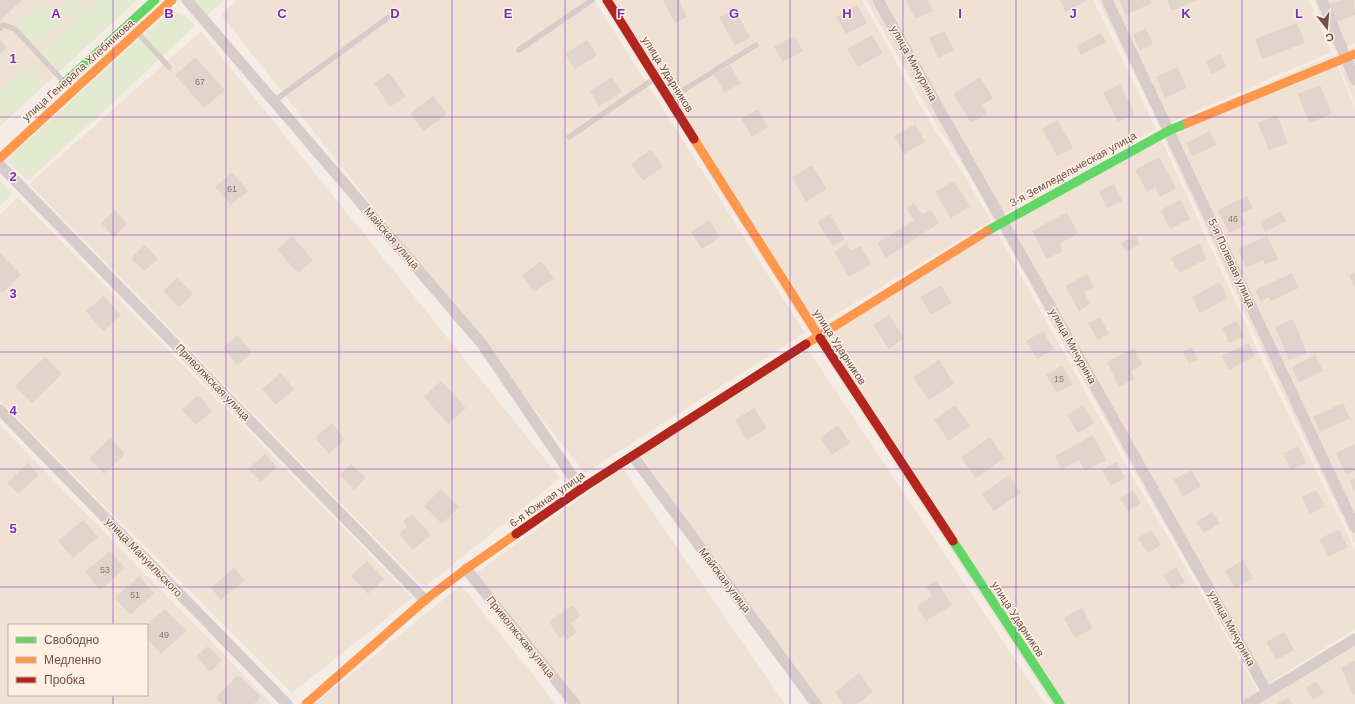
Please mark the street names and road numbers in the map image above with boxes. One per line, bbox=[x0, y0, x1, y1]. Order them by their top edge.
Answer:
street label: улица Генерала Хлебникова bbox=[20, 16, 137, 123]
street label: улица Мичурина bbox=[888, 23, 940, 103]
street label: улица Ударников bbox=[640, 34, 696, 114]
street label: 3-я Земледельческая улица bbox=[1008, 129, 1139, 209]
street label: Майская улица bbox=[362, 205, 423, 272]
street label: 5-я Полевая улица bbox=[1206, 217, 1258, 310]
street label: улица Мичурина bbox=[1047, 306, 1099, 386]
street label: улица Ударников bbox=[811, 307, 869, 387]
street label: Приволжская улица bbox=[173, 341, 253, 423]
street label: 6-я Южная улица bbox=[507, 468, 587, 529]
street label: улица Мануильского bbox=[103, 515, 185, 599]
street label: Майская улица bbox=[697, 545, 754, 615]
street label: улица Ударников bbox=[989, 579, 1047, 659]
street label: улица Мичурина bbox=[1206, 588, 1258, 668]
street label: Приволжская улица bbox=[484, 594, 558, 681]

